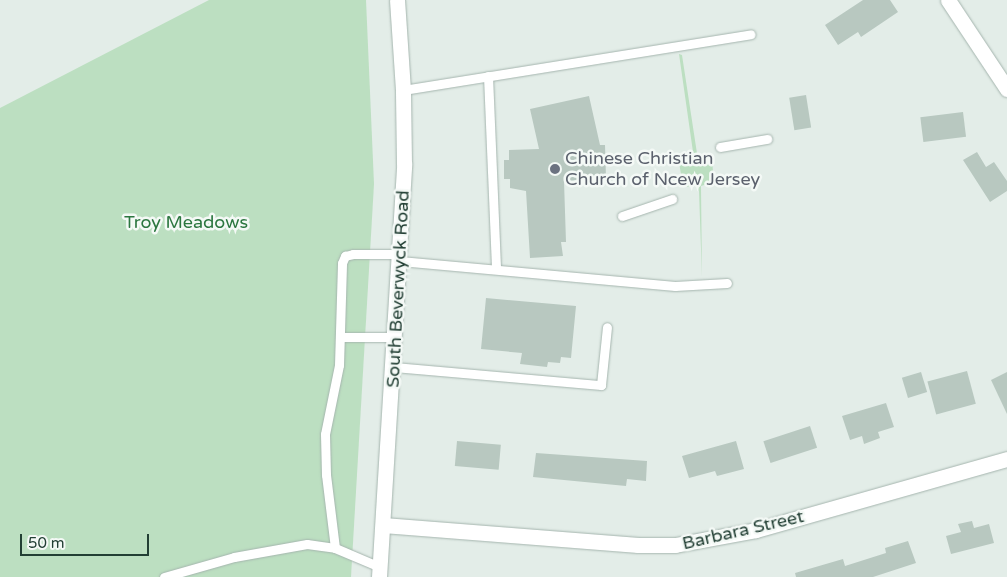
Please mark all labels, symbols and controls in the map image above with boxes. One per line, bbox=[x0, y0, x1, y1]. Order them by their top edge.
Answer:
place label: Chinese Christian Church of Ncew Jersey bbox=[565, 148, 760, 190]
marker: Chinese Christian Church of Ncew Jersey bbox=[549, 163, 561, 175]
street label: South Beverwyck Road bbox=[382, 190, 414, 388]
park label: Troy Meadows bbox=[124, 211, 248, 233]
street label: Barbara Street bbox=[680, 506, 806, 554]
scale bar bbox=[22, 524, 151, 556]
text: 50 m bbox=[28, 534, 65, 552]

